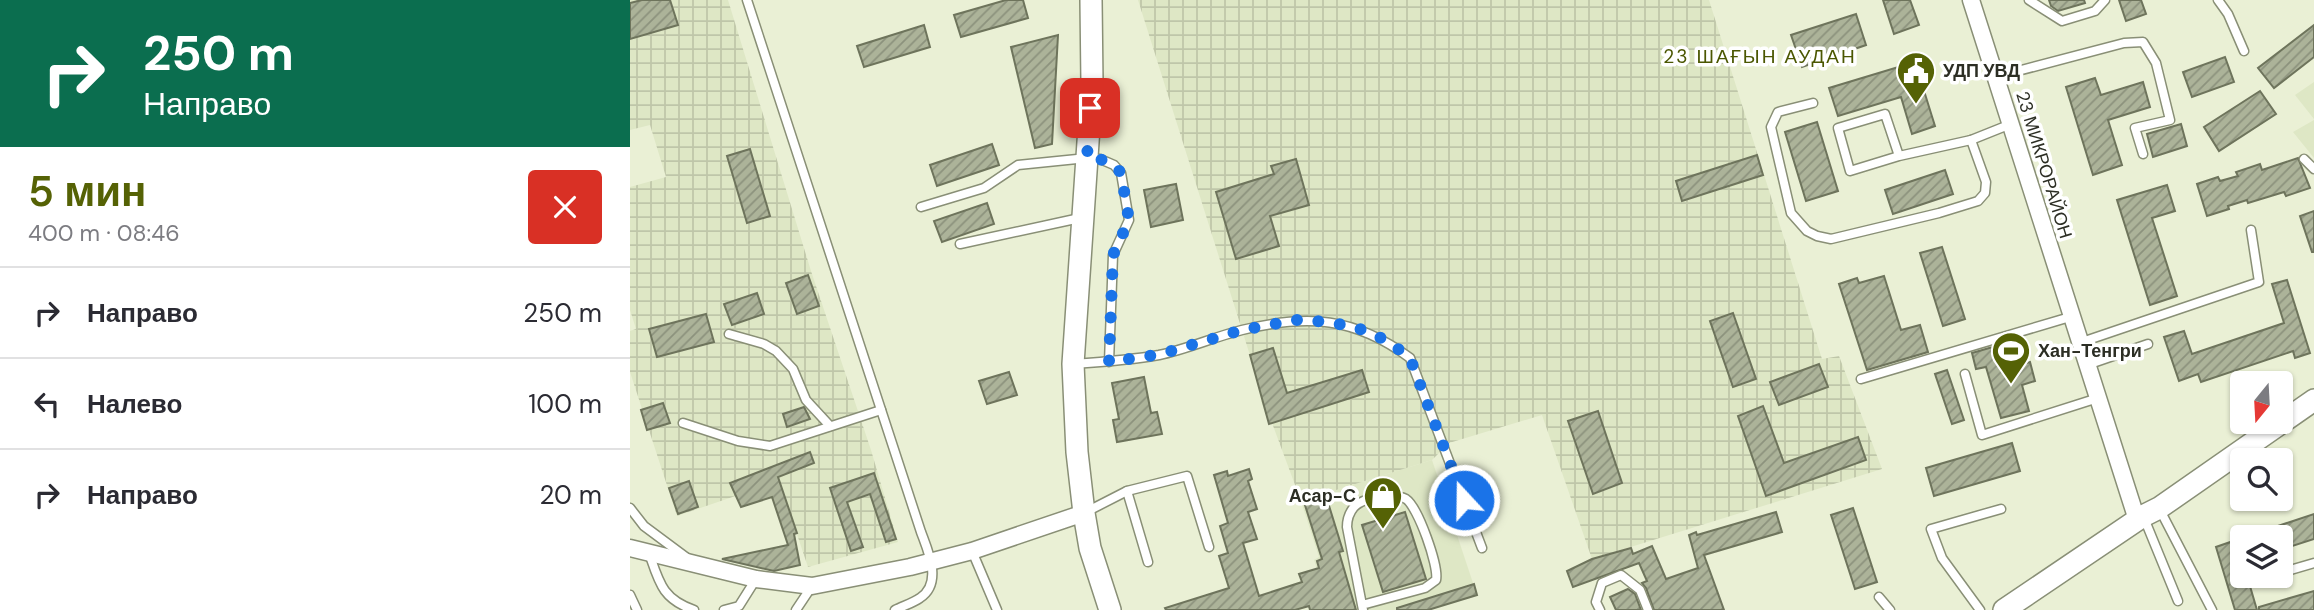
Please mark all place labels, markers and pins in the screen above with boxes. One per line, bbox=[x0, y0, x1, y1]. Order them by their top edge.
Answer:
public building icon: УДП УВД bbox=[1895, 50, 1937, 105]
place label: УДП УВД bbox=[1943, 59, 2020, 83]
pin bbox=[1060, 78, 1120, 138]
sports icon: Хан-Тенгри bbox=[1990, 330, 2032, 385]
place label: Хан-Тенгри bbox=[2038, 339, 2142, 363]
shop icon: Асар-С bbox=[1362, 475, 1404, 530]
place label: Асар-С bbox=[1289, 484, 1356, 508]

